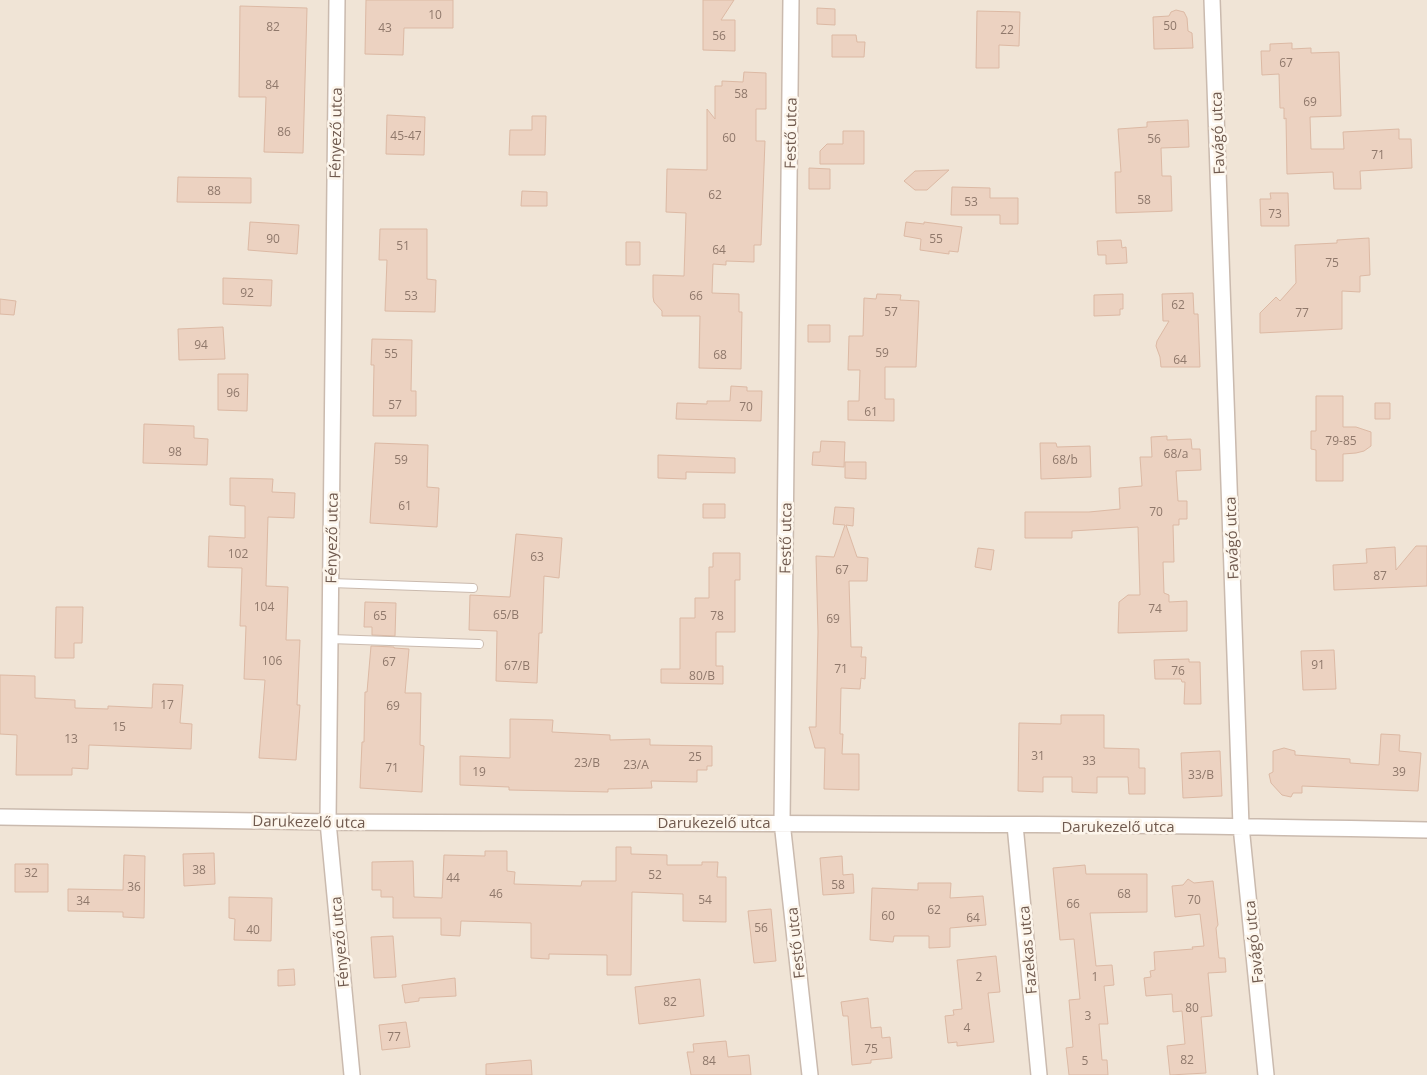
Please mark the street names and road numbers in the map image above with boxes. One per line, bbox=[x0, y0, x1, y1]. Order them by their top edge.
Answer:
street label: Fényező utca bbox=[324, 87, 346, 179]
street label: Favágó utca bbox=[1206, 91, 1228, 175]
street label: Festő utca bbox=[779, 97, 801, 169]
street label: Fényező utca bbox=[320, 492, 342, 584]
street label: Favágó utca bbox=[1220, 496, 1242, 580]
street label: Festő utca bbox=[774, 502, 796, 574]
street label: Darukezelő utca bbox=[252, 810, 366, 832]
street label: Darukezelő utca bbox=[657, 812, 771, 832]
street label: Darukezelő utca bbox=[1061, 816, 1175, 836]
street label: Fényező utca bbox=[325, 896, 353, 988]
street label: Favágó utca bbox=[1239, 900, 1267, 984]
street label: Fazekas utca bbox=[1013, 905, 1041, 995]
street label: Festő utca bbox=[781, 906, 809, 980]

